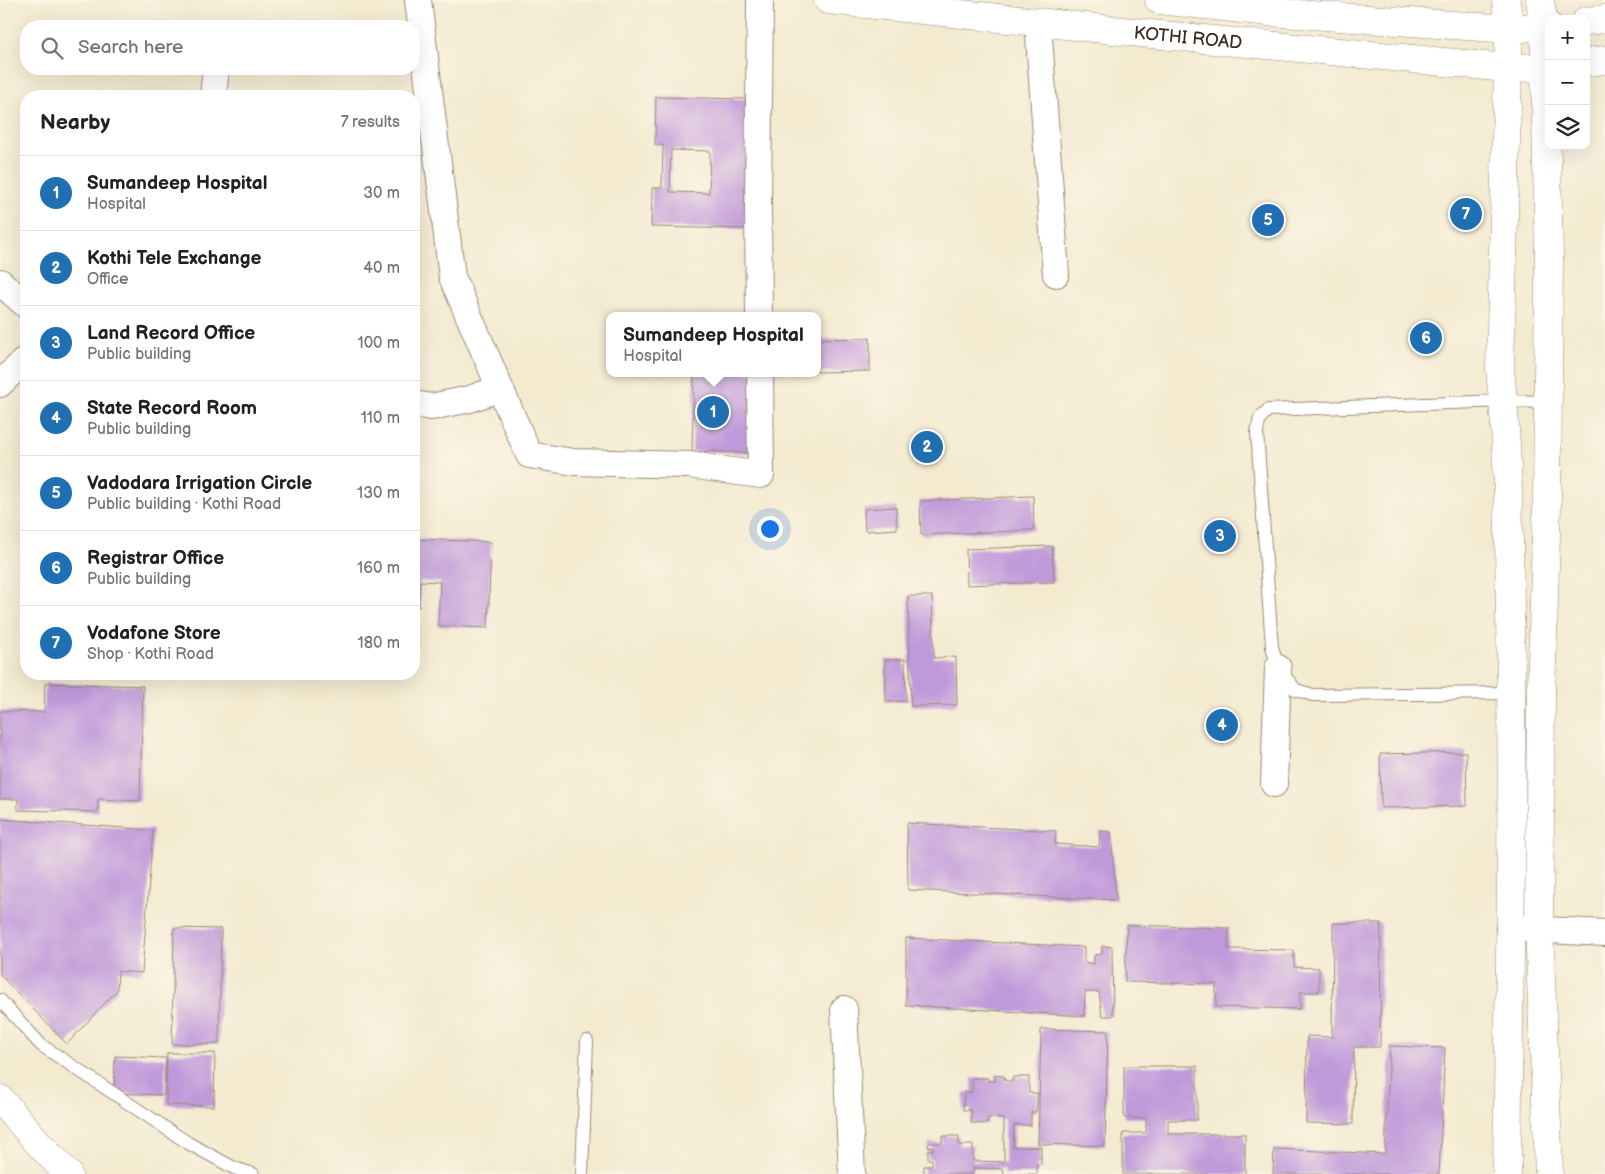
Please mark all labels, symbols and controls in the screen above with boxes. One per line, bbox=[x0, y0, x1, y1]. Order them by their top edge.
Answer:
map controls bbox=[1545, 15, 1590, 150]
button: + bbox=[1545, 15, 1590, 60]
search box bbox=[20, 20, 420, 75]
street label: KOTHI ROAD bbox=[1133, 22, 1243, 54]
icon: search bbox=[38, 34, 66, 62]
text: Search here bbox=[78, 36, 183, 59]
button: − bbox=[1545, 60, 1590, 105]
button: layers bbox=[1545, 105, 1590, 150]
text: Nearby bbox=[40, 110, 110, 135]
text: 7 results bbox=[341, 113, 400, 132]
text: Sumandeep Hospital bbox=[87, 172, 267, 195]
text: 1 bbox=[53, 184, 59, 203]
text: 30 m bbox=[363, 184, 400, 203]
text: Hospital bbox=[87, 195, 146, 214]
pin: 7 bbox=[1450, 195, 1482, 233]
pin: 5 bbox=[1252, 201, 1284, 239]
text: Kothi Tele Exchange bbox=[87, 247, 261, 270]
text: 2 bbox=[51, 259, 61, 278]
text: 40 m bbox=[363, 259, 400, 278]
text: Office bbox=[87, 270, 129, 289]
popup bbox=[606, 312, 821, 377]
pin: 6 bbox=[1410, 319, 1442, 357]
text: Land Record Office bbox=[87, 322, 255, 345]
text: Sumandeep Hospital bbox=[623, 324, 804, 347]
text: 3 bbox=[51, 334, 61, 353]
text: 100 m bbox=[357, 334, 400, 353]
text: Public building bbox=[87, 345, 191, 364]
text: Hospital bbox=[623, 347, 682, 366]
pin: 1 bbox=[697, 393, 729, 431]
text: State Record Room bbox=[87, 397, 257, 420]
text: 4 bbox=[51, 409, 61, 428]
text: 110 m bbox=[361, 409, 400, 428]
text: Public building bbox=[87, 420, 191, 439]
pin: 2 bbox=[911, 428, 943, 466]
text: Vadodara Irrigation Circle bbox=[87, 472, 312, 495]
text: 5 bbox=[51, 484, 61, 503]
text: 130 m bbox=[357, 484, 400, 503]
text: Public building · Kothi Road bbox=[87, 495, 281, 514]
your location bbox=[757, 516, 783, 542]
pin: 3 bbox=[1204, 517, 1236, 555]
text: Registrar Office bbox=[87, 547, 224, 570]
text: 6 bbox=[51, 559, 61, 578]
text: 160 m bbox=[357, 559, 400, 578]
text: Public building bbox=[87, 570, 191, 589]
text: Vodafone Store bbox=[87, 622, 221, 645]
text: 7 bbox=[52, 634, 60, 653]
text: 180 m bbox=[358, 634, 400, 653]
text: Shop · Kothi Road bbox=[87, 645, 214, 664]
pin: 4 bbox=[1206, 706, 1238, 744]

